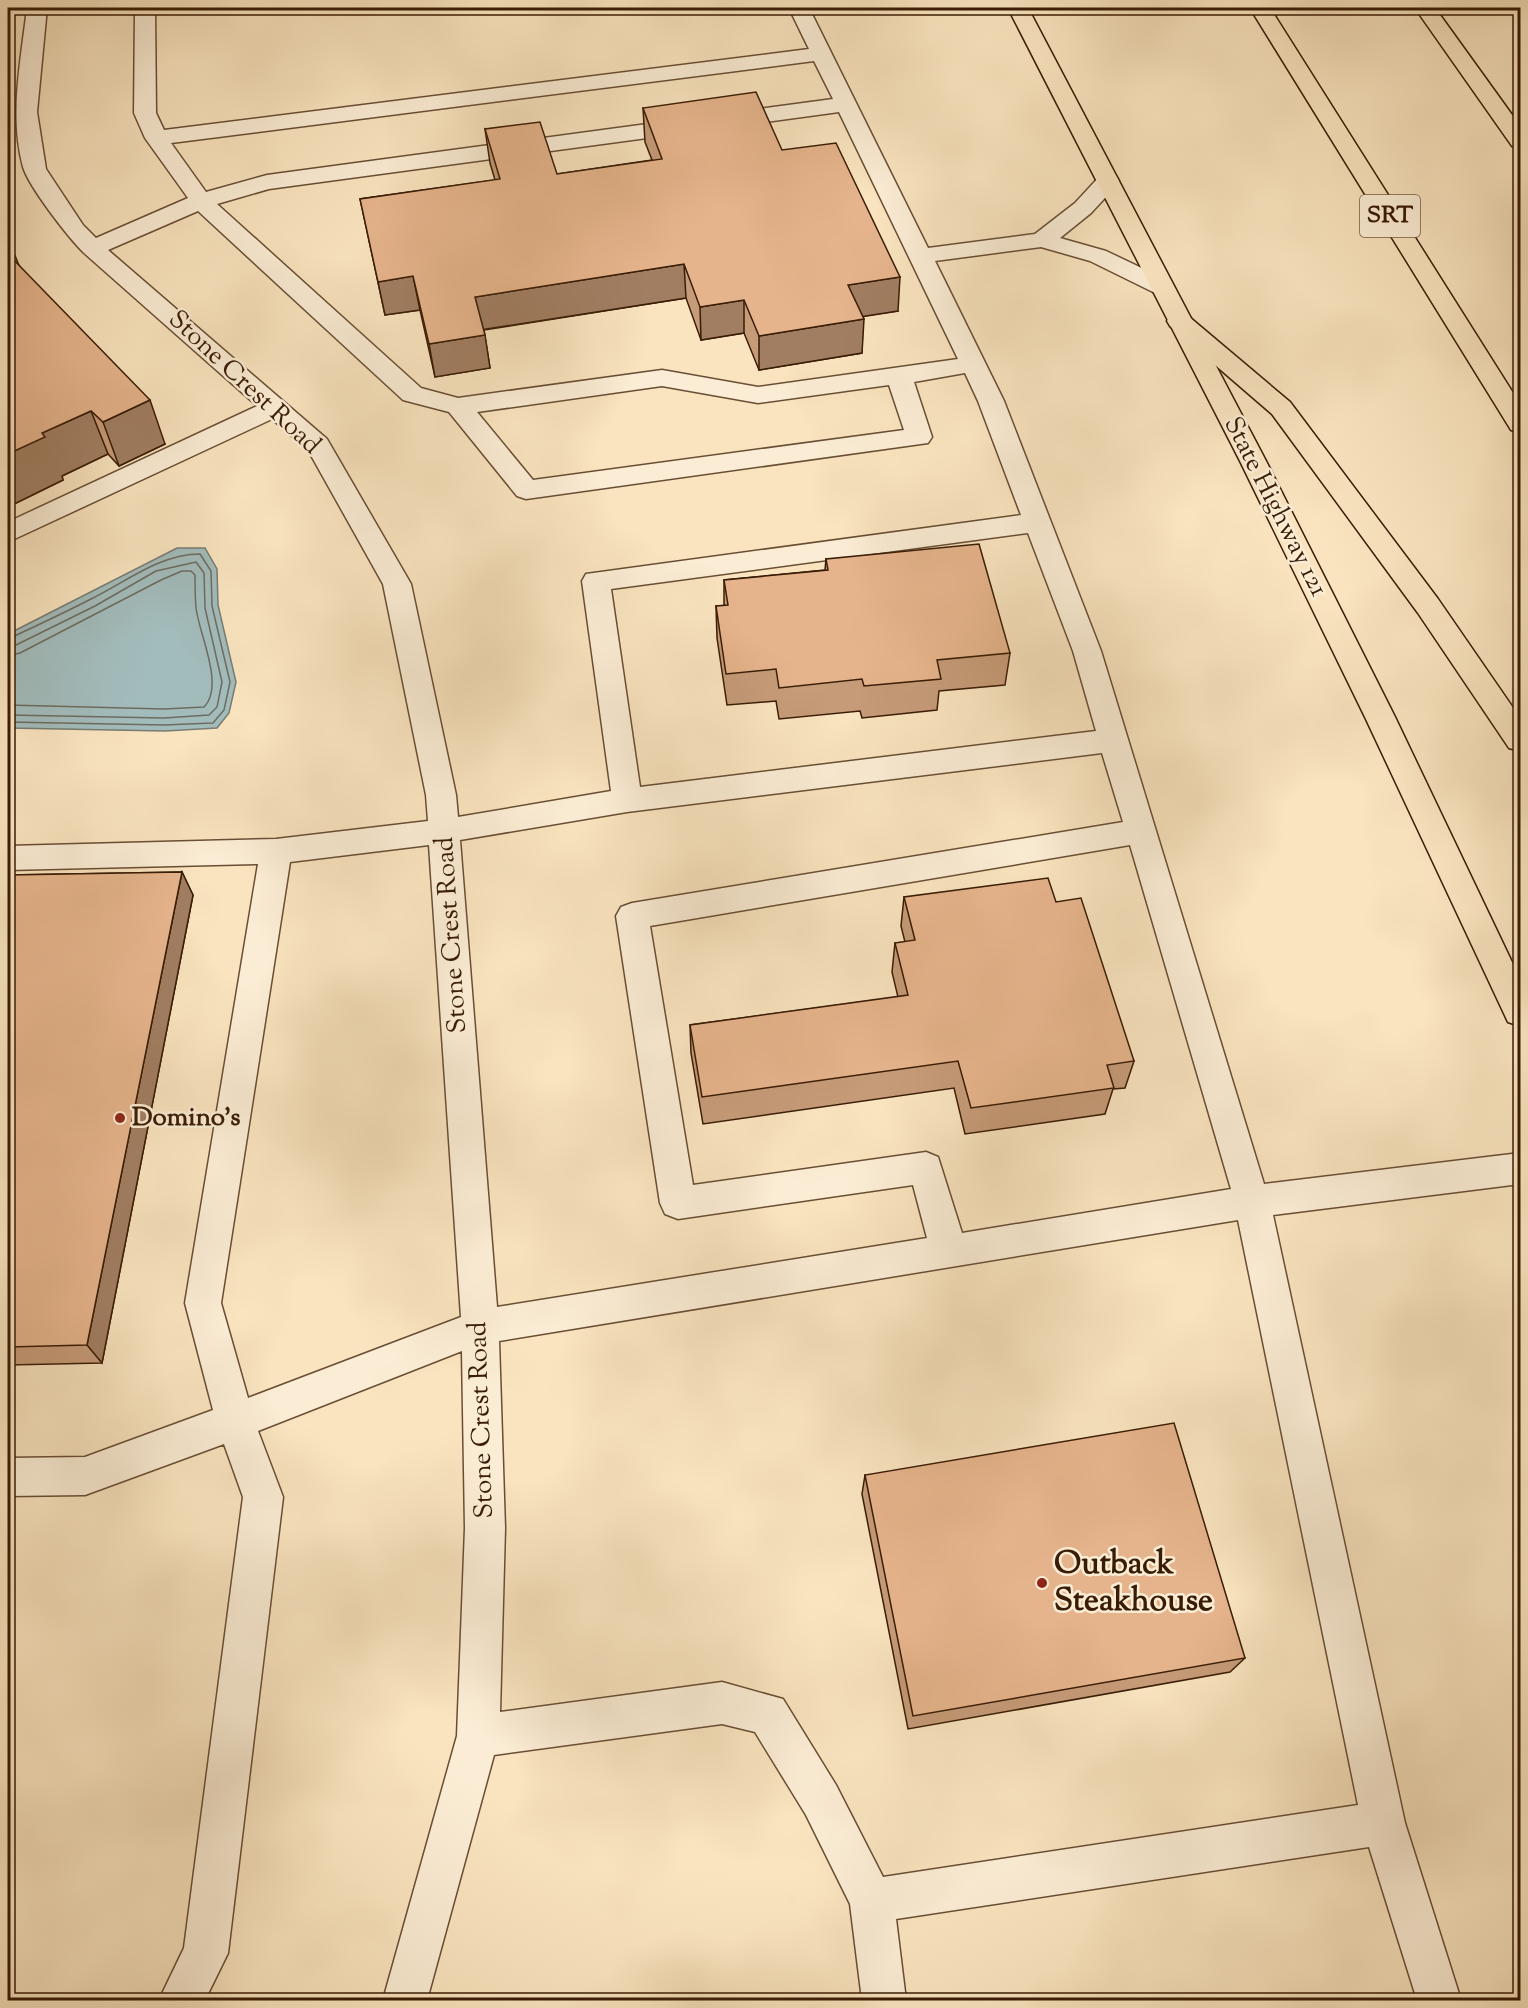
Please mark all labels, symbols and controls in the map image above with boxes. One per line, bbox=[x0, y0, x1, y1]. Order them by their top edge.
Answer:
road number: SRT bbox=[1360, 195, 1420, 237]
street label: Stone Crest Road bbox=[159, 302, 329, 464]
street label: State Highway 121 bbox=[1214, 411, 1336, 604]
street label: Stone Crest Road bbox=[427, 835, 477, 1035]
place label: Domino's bbox=[132, 1100, 241, 1137]
marker: Domino's bbox=[113, 1111, 127, 1125]
street label: Stone Crest Road bbox=[460, 1321, 504, 1519]
place label: Outback Steakhouse bbox=[1054, 1542, 1213, 1625]
marker: Outback Steakhouse bbox=[1035, 1576, 1049, 1590]

